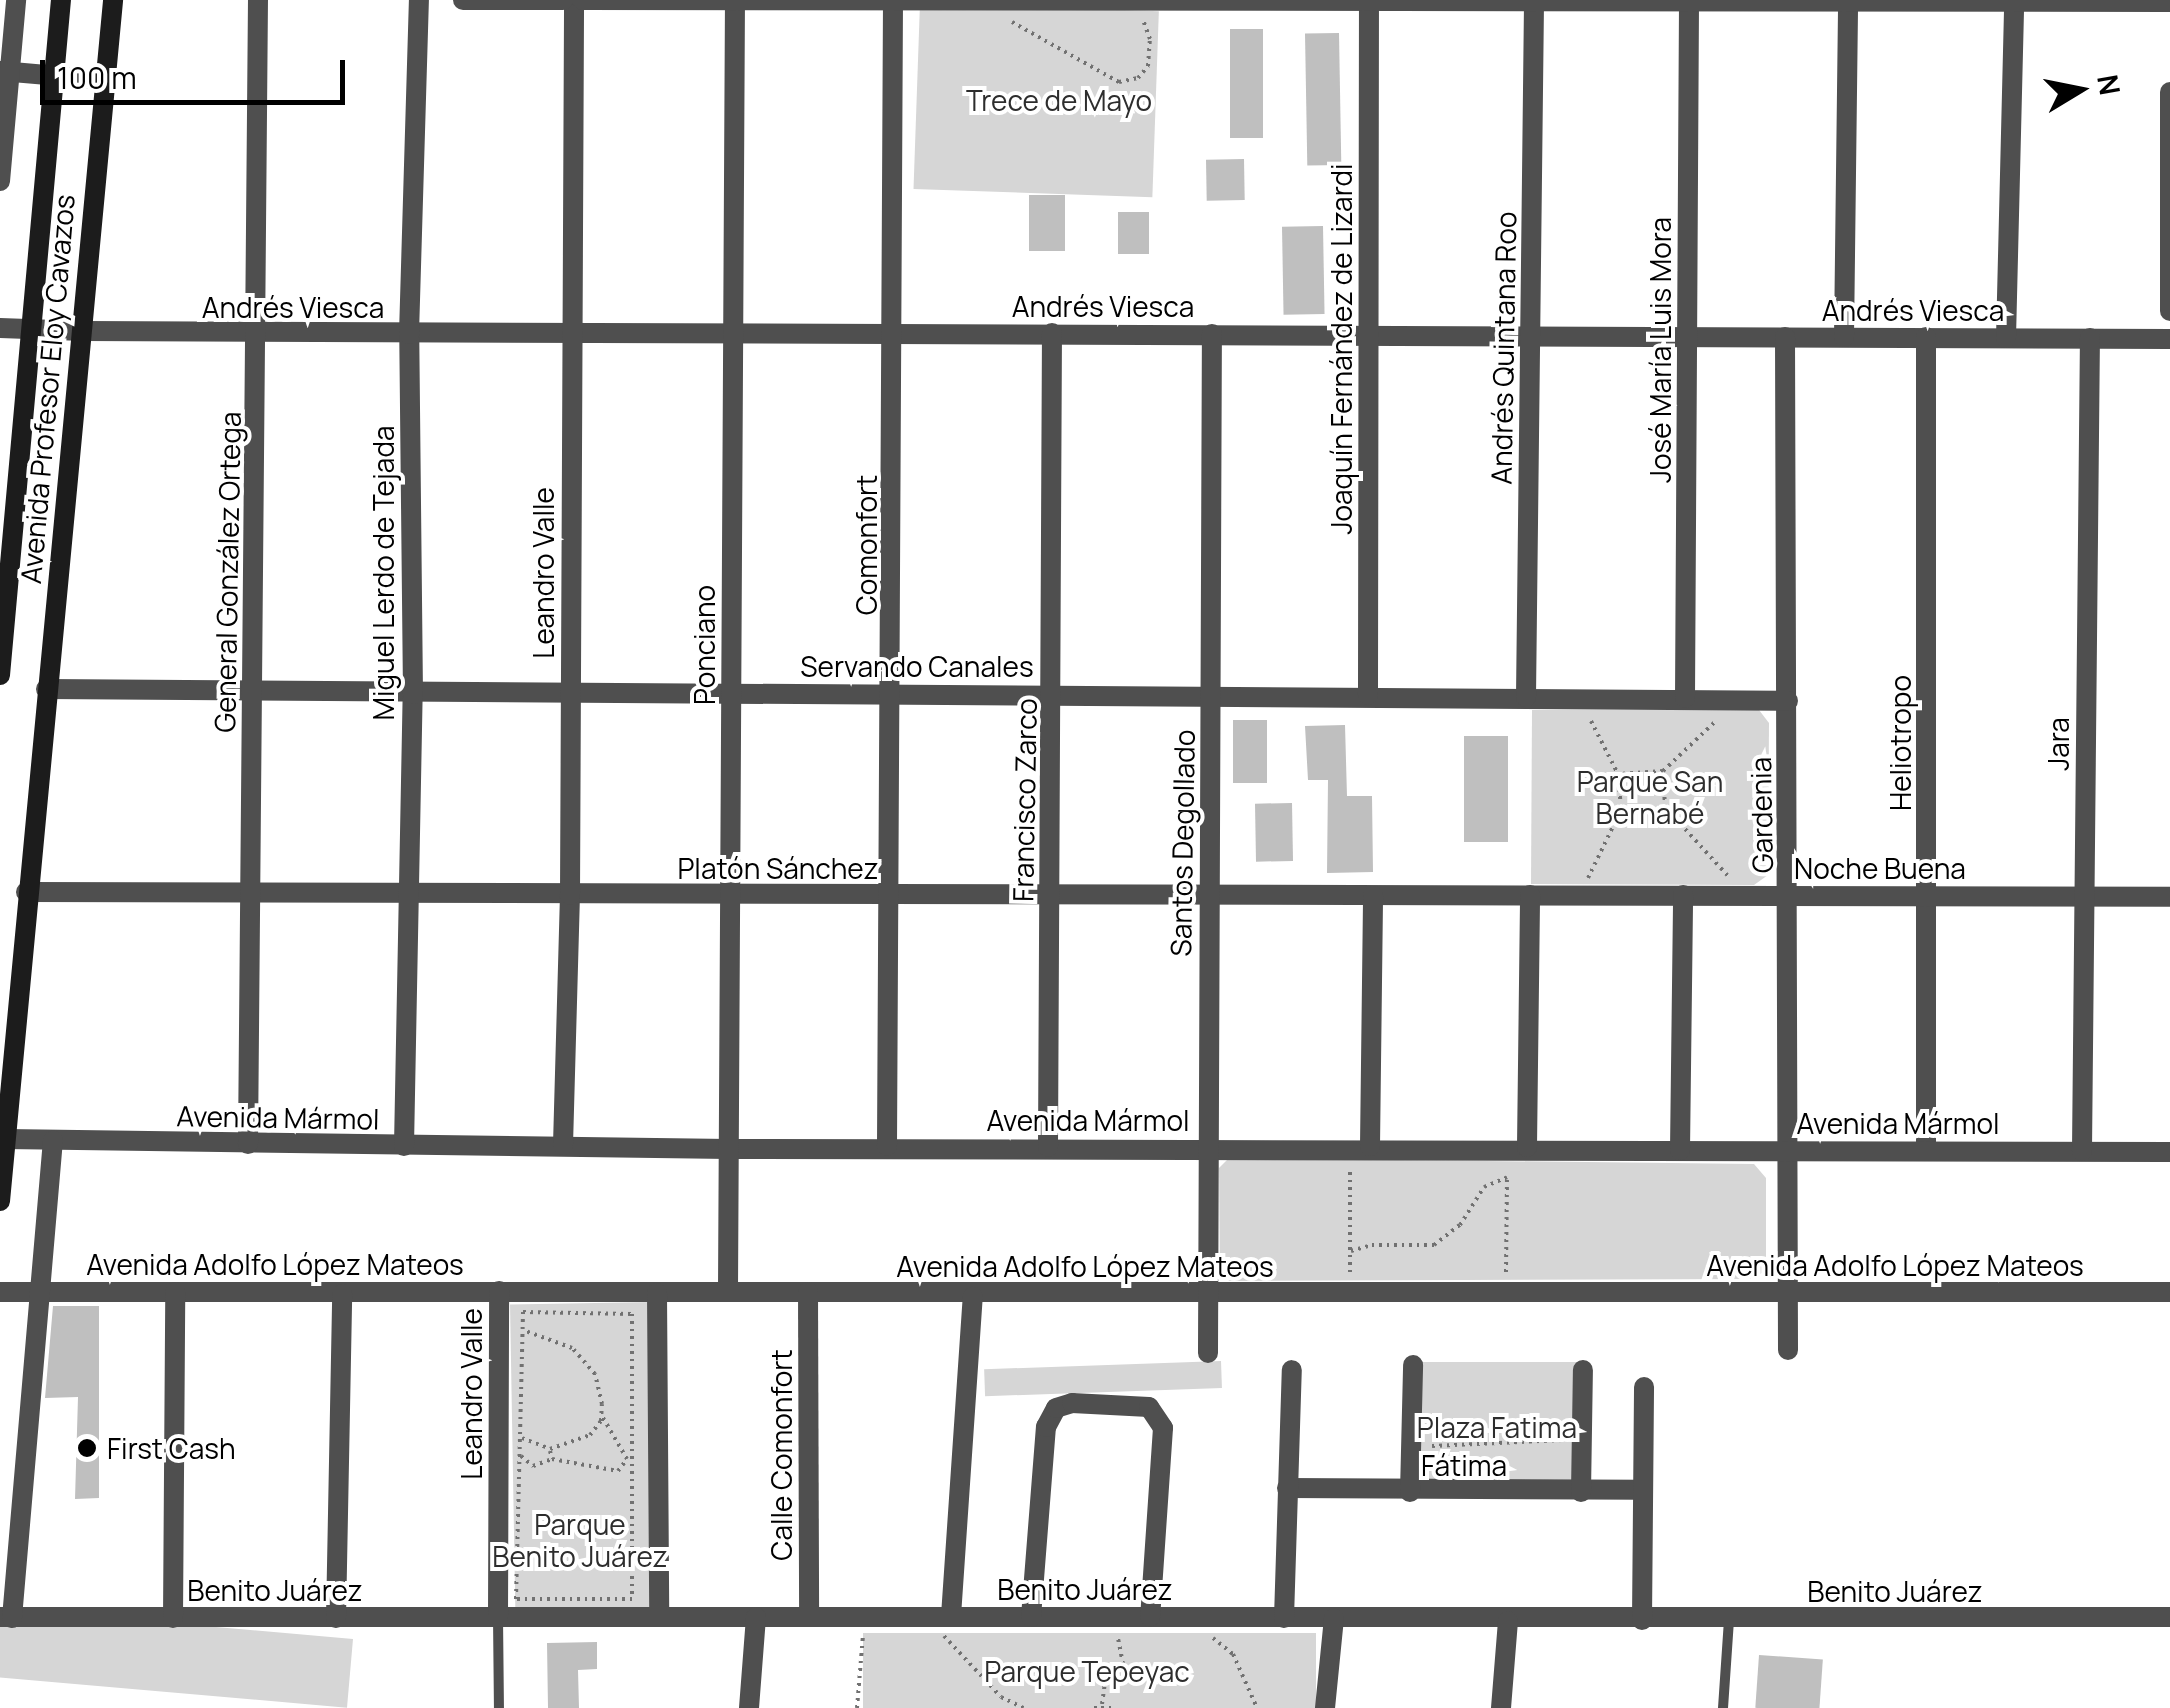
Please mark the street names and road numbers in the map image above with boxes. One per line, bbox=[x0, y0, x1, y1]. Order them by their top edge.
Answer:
street label: Joaquín Fernández de Lizardi bbox=[1324, 163, 1358, 535]
street label: Avenida Profesor Eloy Cavazos bbox=[13, 193, 81, 585]
street label: Andrés Quintana Roo bbox=[1484, 211, 1522, 485]
street label: José María Luis Mora bbox=[1643, 217, 1677, 483]
street label: Andrés Viesca bbox=[1012, 289, 1194, 323]
street label: Andrés Viesca bbox=[202, 290, 384, 324]
street label: Andrés Viesca bbox=[1822, 293, 2004, 327]
street label: General González Ortega bbox=[207, 411, 247, 733]
street label: Miguel Lerdo de Tejada bbox=[366, 425, 400, 721]
street label: Comonfort bbox=[849, 475, 883, 615]
street label: Leandro Valle bbox=[526, 487, 560, 659]
street label: Ponciano bbox=[687, 585, 721, 705]
street label: Servando Canales bbox=[800, 649, 1034, 683]
street label: Heliotropo bbox=[1883, 675, 1917, 811]
street label: Francisco Zarco bbox=[1005, 698, 1043, 902]
street label: Jara bbox=[2041, 717, 2075, 771]
street label: Santos Degollado bbox=[1163, 729, 1201, 957]
street label: Gardenia bbox=[1743, 757, 1779, 873]
street label: Platón Sánchez bbox=[677, 851, 879, 885]
street label: Noche Buena bbox=[1794, 851, 1966, 885]
street label: Avenida Mármol bbox=[176, 1098, 380, 1136]
street label: Avenida Mármol bbox=[986, 1103, 1190, 1137]
street label: Avenida Mármol bbox=[1796, 1106, 2000, 1140]
street label: Avenida Adolfo López Mateos bbox=[86, 1247, 464, 1281]
street label: Avenida Adolfo López Mateos bbox=[1706, 1248, 2084, 1282]
street label: Avenida Adolfo López Mateos bbox=[896, 1249, 1274, 1283]
street label: Leandro Valle bbox=[454, 1308, 488, 1480]
street label: Calle Comonfort bbox=[764, 1349, 798, 1561]
street label: Fátima bbox=[1421, 1448, 1507, 1482]
street label: Benito Juárez bbox=[997, 1572, 1173, 1606]
street label: Benito Juárez bbox=[187, 1573, 363, 1607]
street label: Benito Juárez bbox=[1807, 1574, 1983, 1608]

